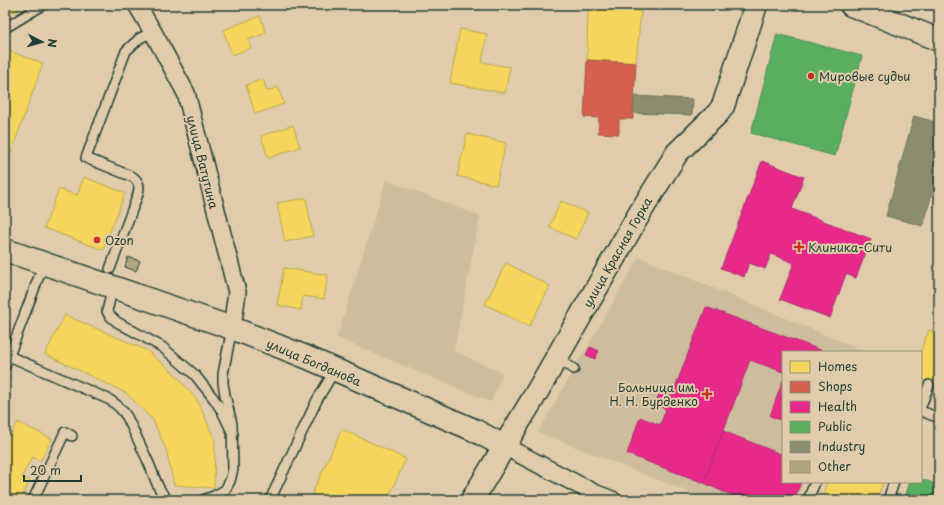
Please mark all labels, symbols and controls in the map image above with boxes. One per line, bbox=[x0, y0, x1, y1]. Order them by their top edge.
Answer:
north arrow bbox=[22, 22, 62, 62]
text: N bbox=[44, 38, 61, 49]
place label: Мировые судьи bbox=[819, 67, 910, 85]
marker: Мировые судьи bbox=[806, 71, 816, 81]
street label: улица Ватутина bbox=[183, 113, 223, 211]
street label: улица Красная Горка bbox=[578, 193, 656, 311]
place label: Ozon bbox=[105, 231, 134, 249]
marker: Ozon bbox=[92, 235, 102, 245]
place label: Клиника-Сити bbox=[808, 238, 892, 256]
marker: Клиника-Сити bbox=[793, 241, 805, 253]
street label: улица Богданова bbox=[264, 334, 365, 390]
legend bbox=[782, 351, 922, 483]
text: Homes bbox=[818, 357, 857, 375]
text: Shops bbox=[818, 377, 853, 395]
place label: Больница им. Н. Н. Бурденко bbox=[609, 378, 698, 410]
marker: Больница им. Н. Н. Бурденко bbox=[701, 388, 713, 400]
text: Health bbox=[818, 397, 857, 415]
text: Public bbox=[818, 417, 852, 435]
text: Industry bbox=[818, 437, 866, 455]
scale bar bbox=[24, 457, 81, 483]
text: Other bbox=[818, 457, 851, 475]
text: 20 m bbox=[30, 461, 61, 479]

